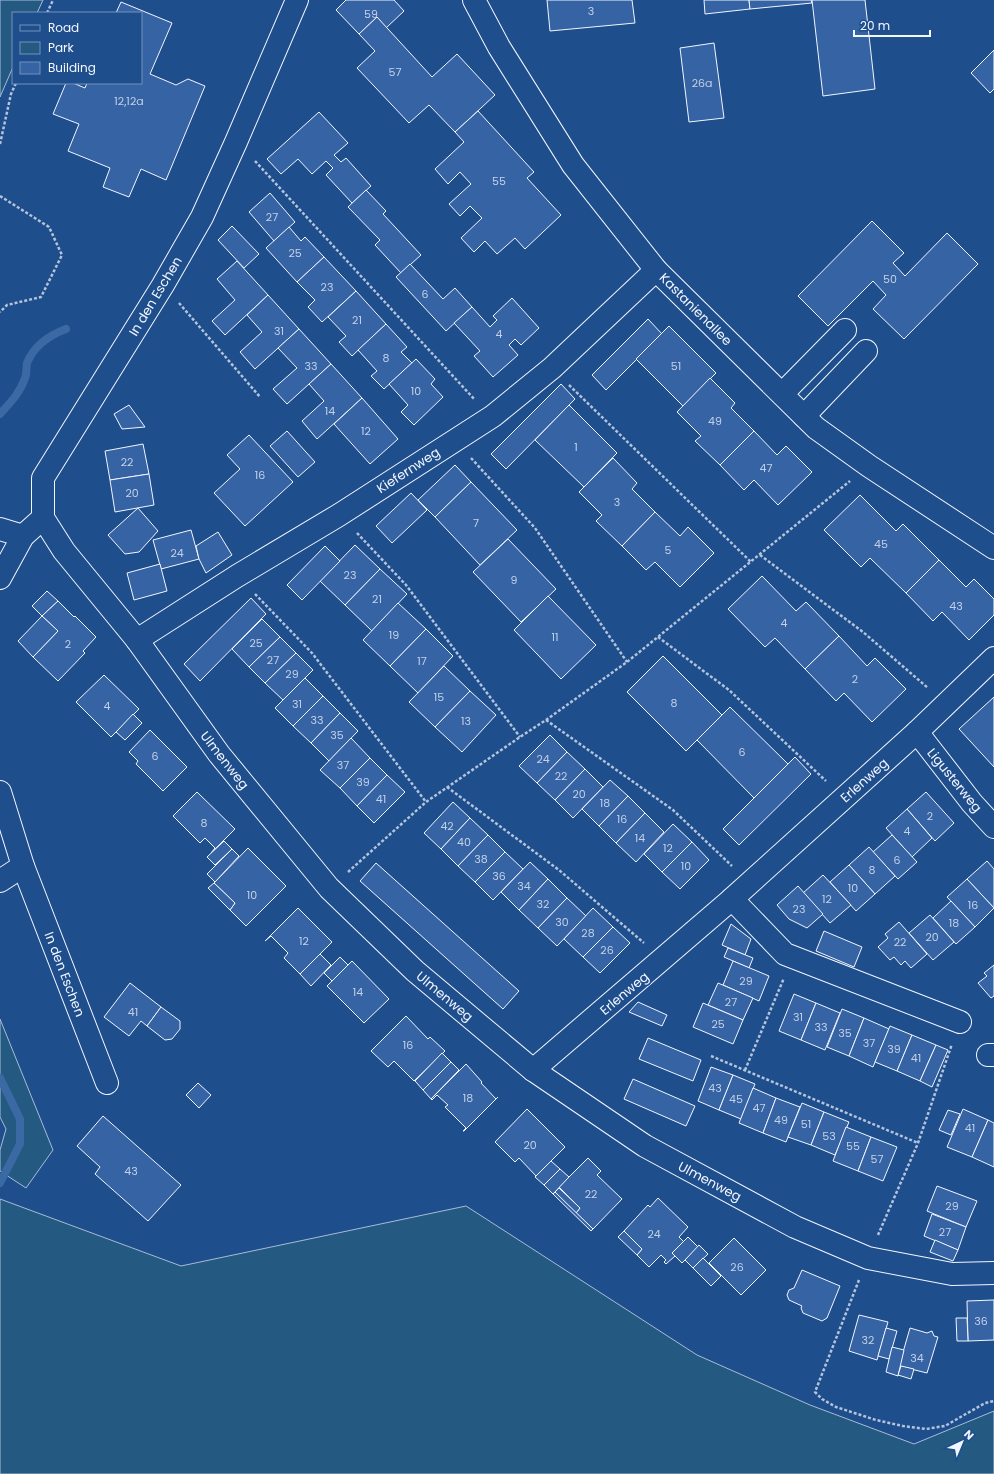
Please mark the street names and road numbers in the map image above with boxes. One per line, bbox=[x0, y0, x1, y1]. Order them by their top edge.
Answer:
street label: In den Eschen bbox=[124, 253, 187, 340]
street label: Kastanienallee bbox=[655, 269, 736, 350]
street label: Kiefernweg bbox=[373, 443, 444, 498]
street label: Ulmenweg bbox=[196, 727, 253, 793]
street label: Ligusterweg bbox=[923, 744, 986, 817]
street label: Erlenweg bbox=[836, 754, 892, 807]
street label: In den Eschen bbox=[40, 929, 89, 1019]
street label: Ulmenweg bbox=[412, 967, 477, 1026]
street label: Erlenweg bbox=[596, 967, 653, 1019]
street label: Ulmenweg bbox=[675, 1157, 745, 1206]

